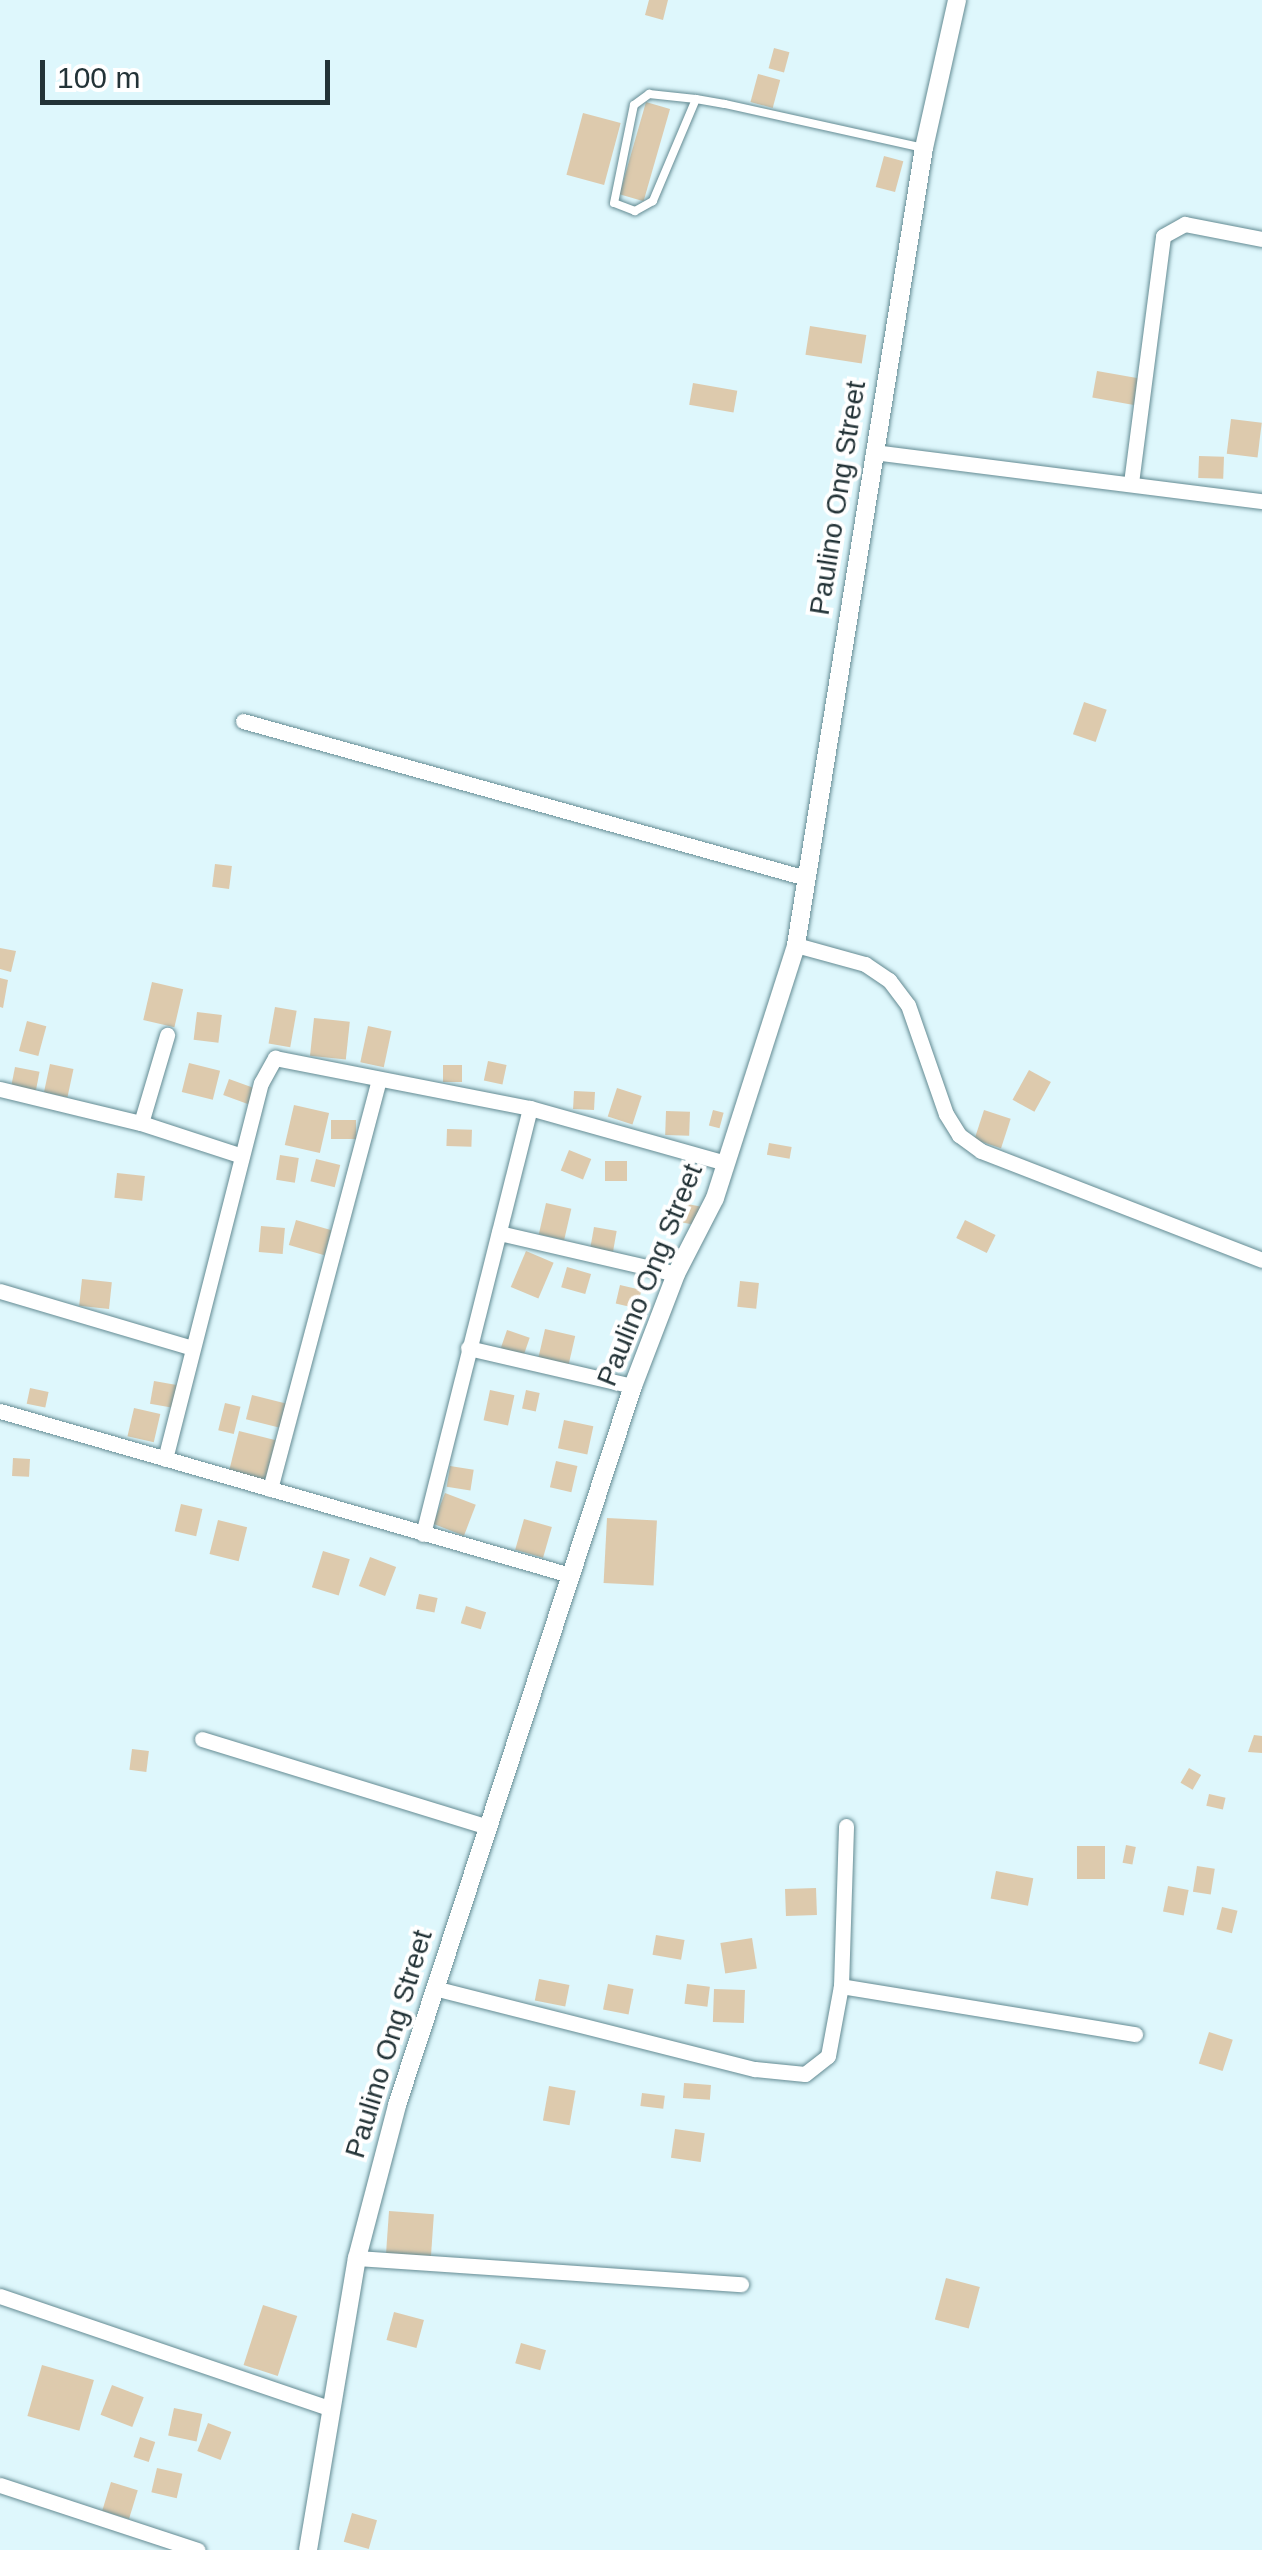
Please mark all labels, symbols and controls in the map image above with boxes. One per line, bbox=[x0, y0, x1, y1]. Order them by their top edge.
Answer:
scale bar bbox=[45, 40, 335, 102]
text: 100 m bbox=[57, 61, 140, 94]
street label: Paulino Ong Street bbox=[803, 379, 873, 617]
street label: Paulino Ong Street bbox=[590, 1159, 710, 1391]
street label: Paulino Ong Street bbox=[338, 1926, 440, 2162]

